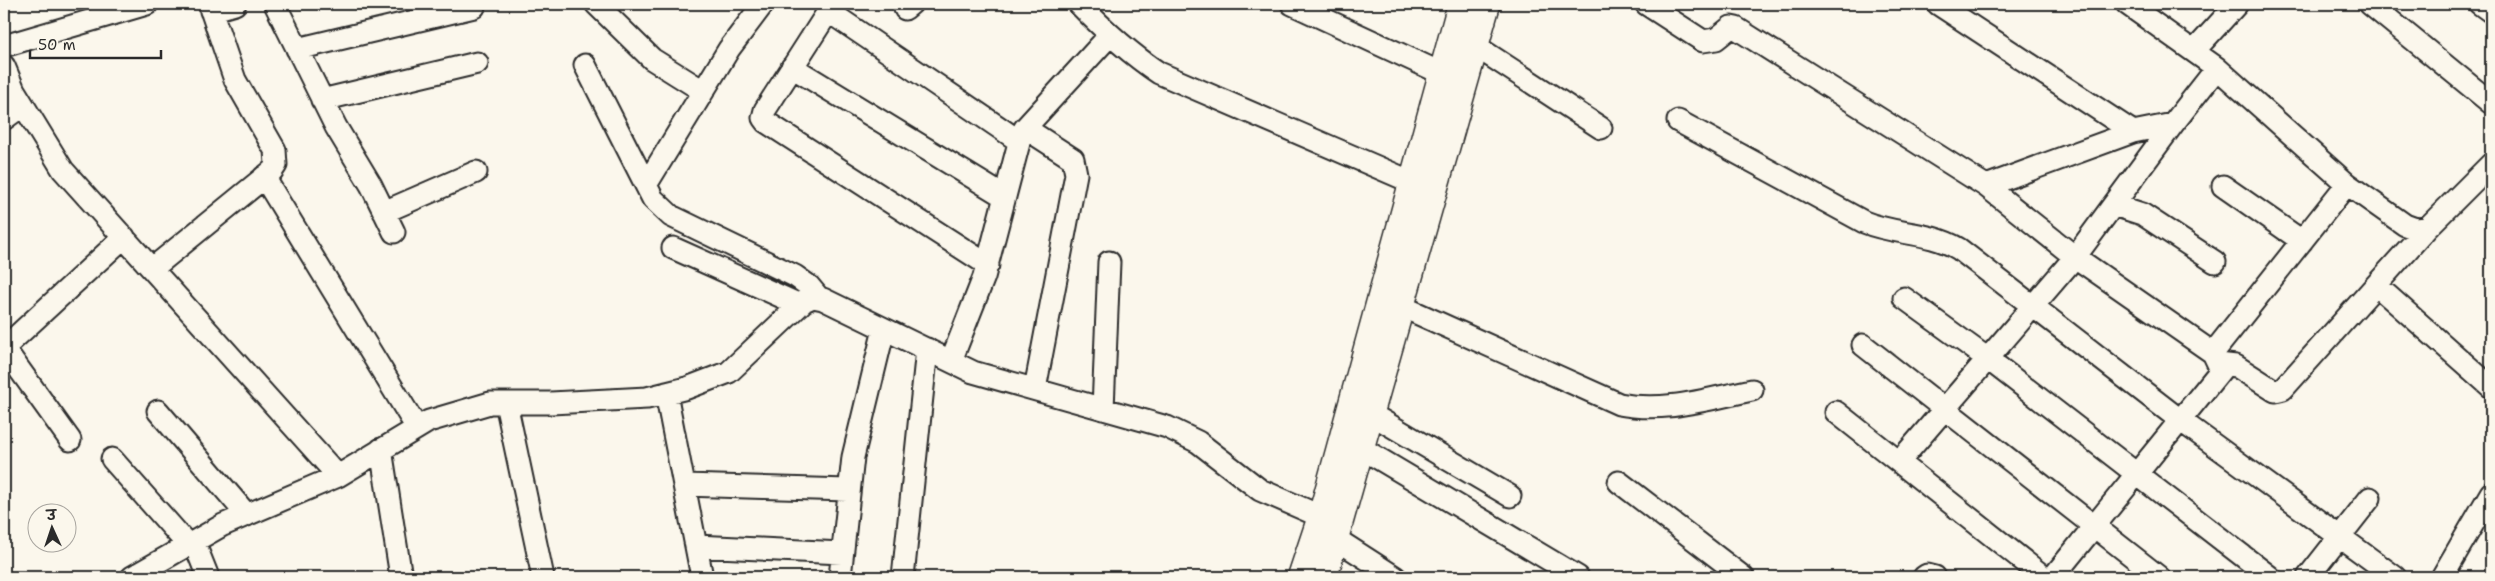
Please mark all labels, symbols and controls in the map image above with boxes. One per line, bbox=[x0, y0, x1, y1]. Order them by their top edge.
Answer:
scale bar bbox=[30, 28, 161, 60]
text: 50 m bbox=[38, 35, 76, 55]
north arrow bbox=[28, 504, 78, 554]
text: उ bbox=[44, 506, 58, 524]

